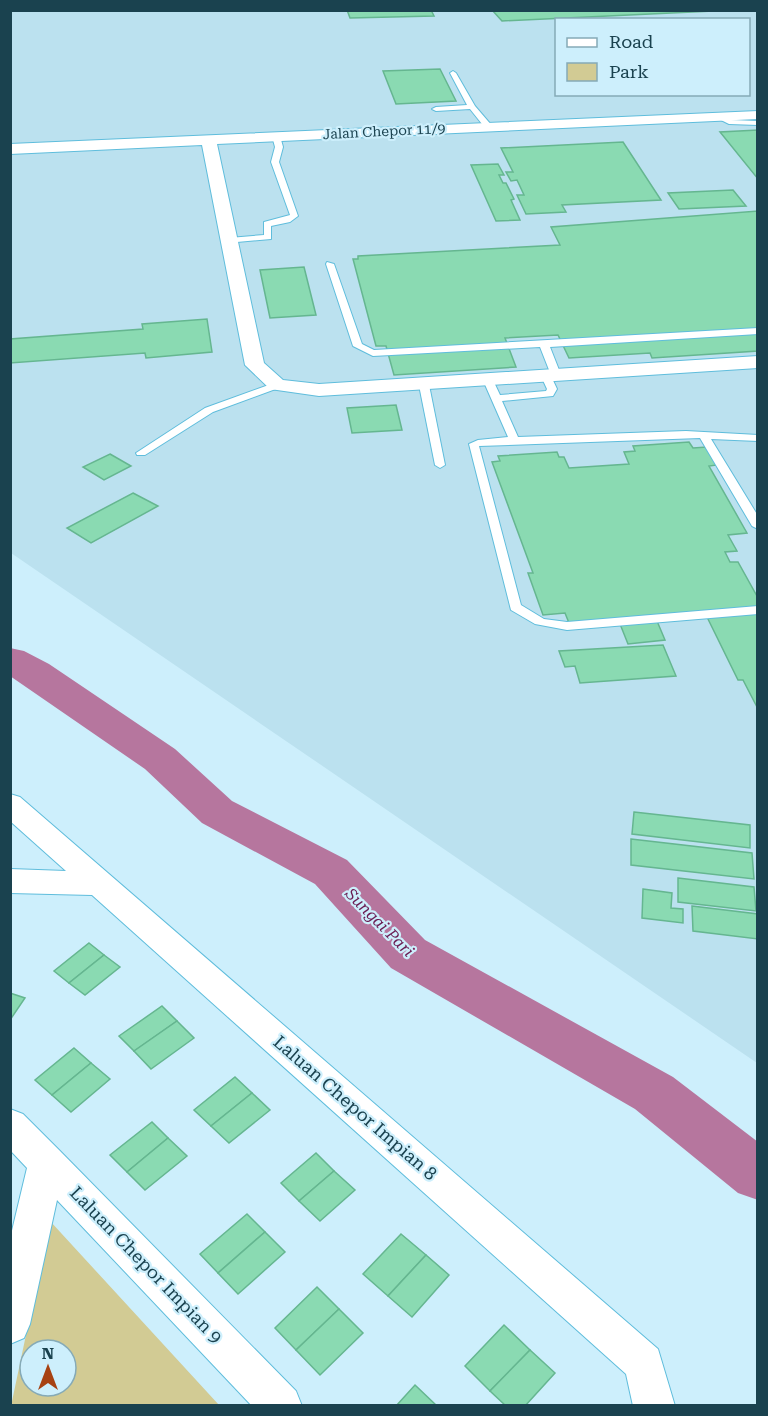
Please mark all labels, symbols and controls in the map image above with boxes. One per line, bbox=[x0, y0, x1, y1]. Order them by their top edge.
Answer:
legend bbox=[555, 18, 750, 96]
text: Road bbox=[609, 31, 654, 52]
text: Park bbox=[609, 61, 649, 82]
street label: Jalan Chepor 11/9 bbox=[322, 120, 446, 142]
water label: Sungai Pari bbox=[341, 883, 418, 961]
street label: Laluan Chepor Impian 8 bbox=[269, 1031, 441, 1184]
street label: Laluan Chepor Impian 9 bbox=[66, 1182, 227, 1347]
north arrow bbox=[18, 1338, 78, 1398]
text: N bbox=[42, 1344, 54, 1363]

